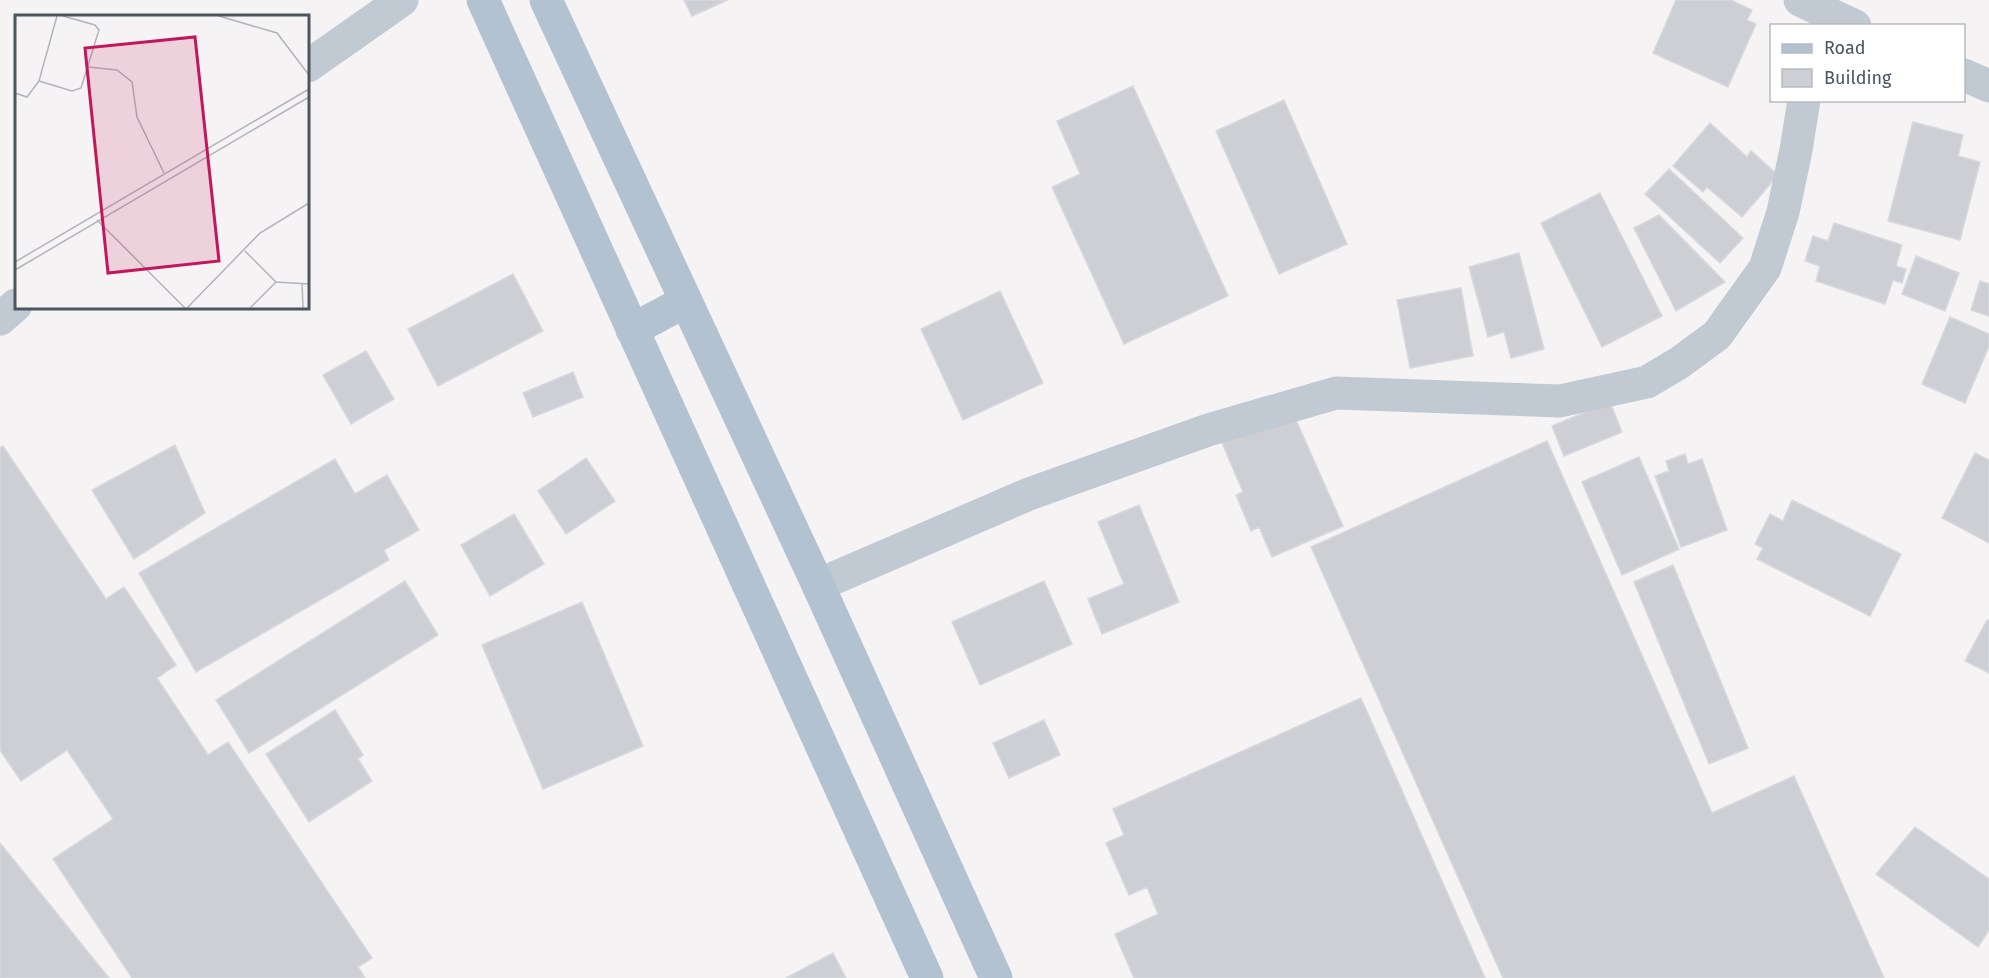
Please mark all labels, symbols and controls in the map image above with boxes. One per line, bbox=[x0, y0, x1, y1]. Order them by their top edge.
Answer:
inset map bbox=[15, 15, 309, 309]
legend bbox=[1770, 24, 1965, 102]
text: Road bbox=[1824, 37, 1866, 59]
text: Building bbox=[1824, 67, 1892, 89]

